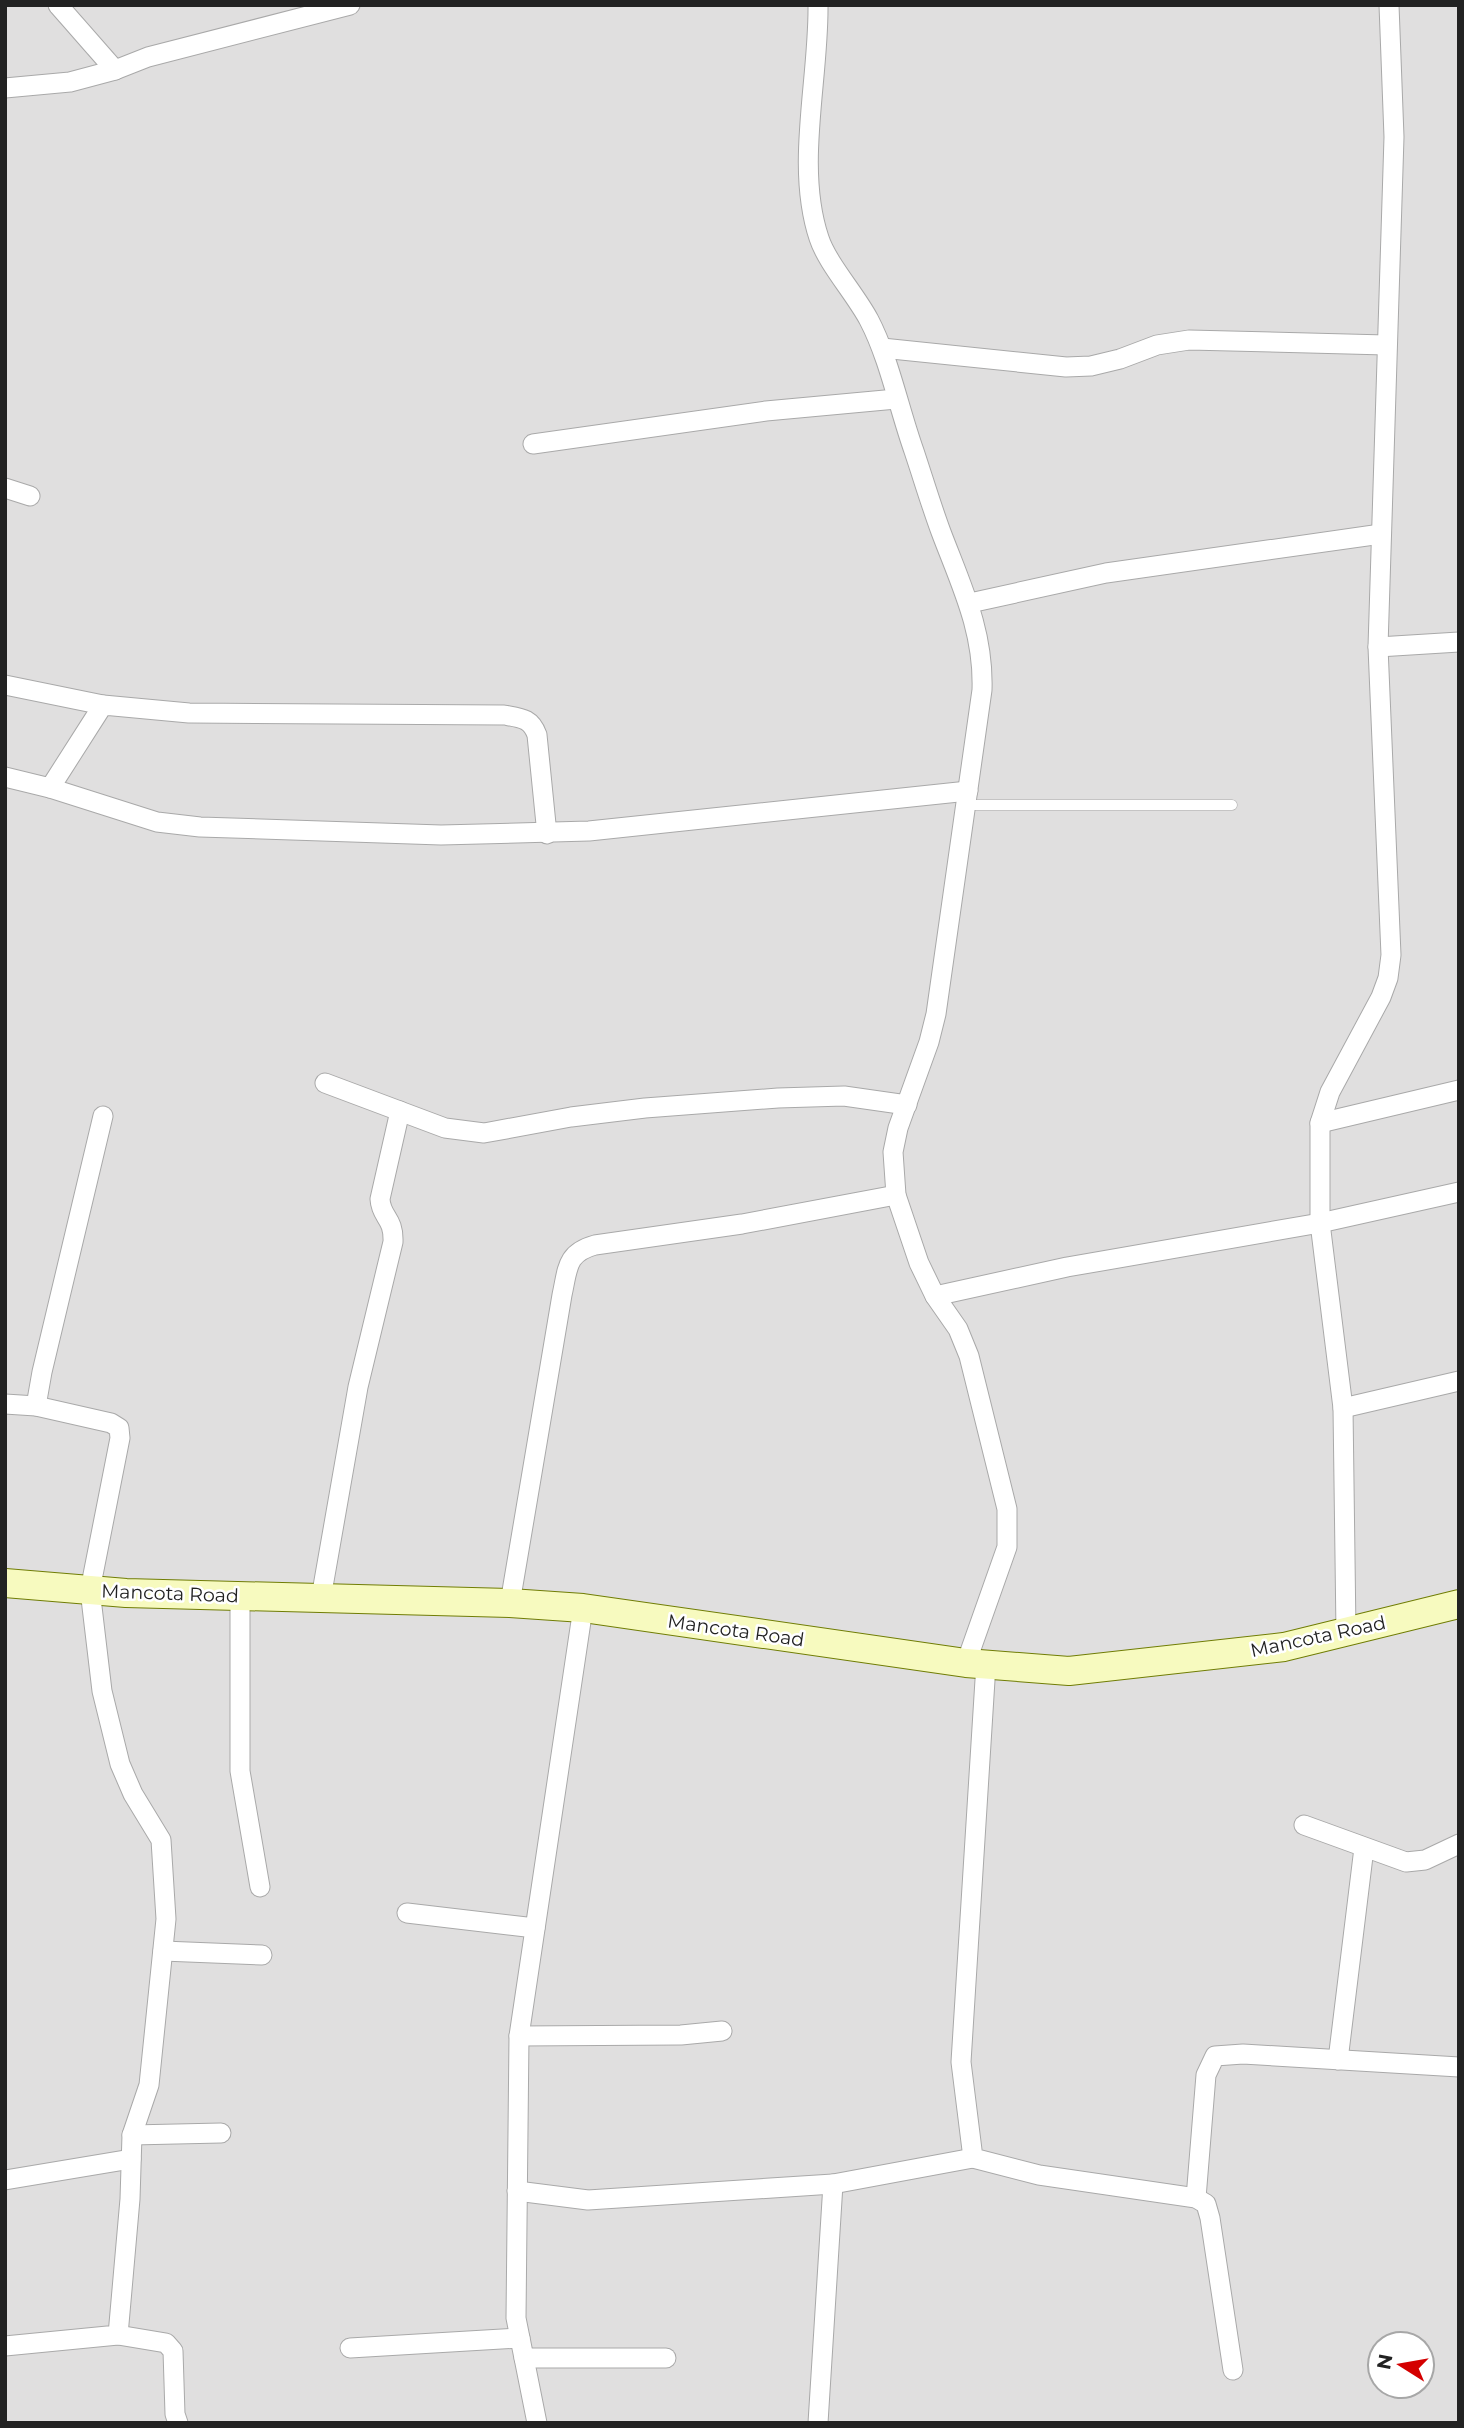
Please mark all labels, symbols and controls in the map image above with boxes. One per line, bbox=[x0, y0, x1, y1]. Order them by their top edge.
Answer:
street label: Mancota Road bbox=[101, 1580, 239, 1607]
street label: Mancota Road bbox=[666, 1610, 806, 1651]
street label: Mancota Road bbox=[1248, 1611, 1388, 1662]
north arrow bbox=[1366, 2330, 1436, 2400]
text: N bbox=[1372, 2352, 1398, 2372]

